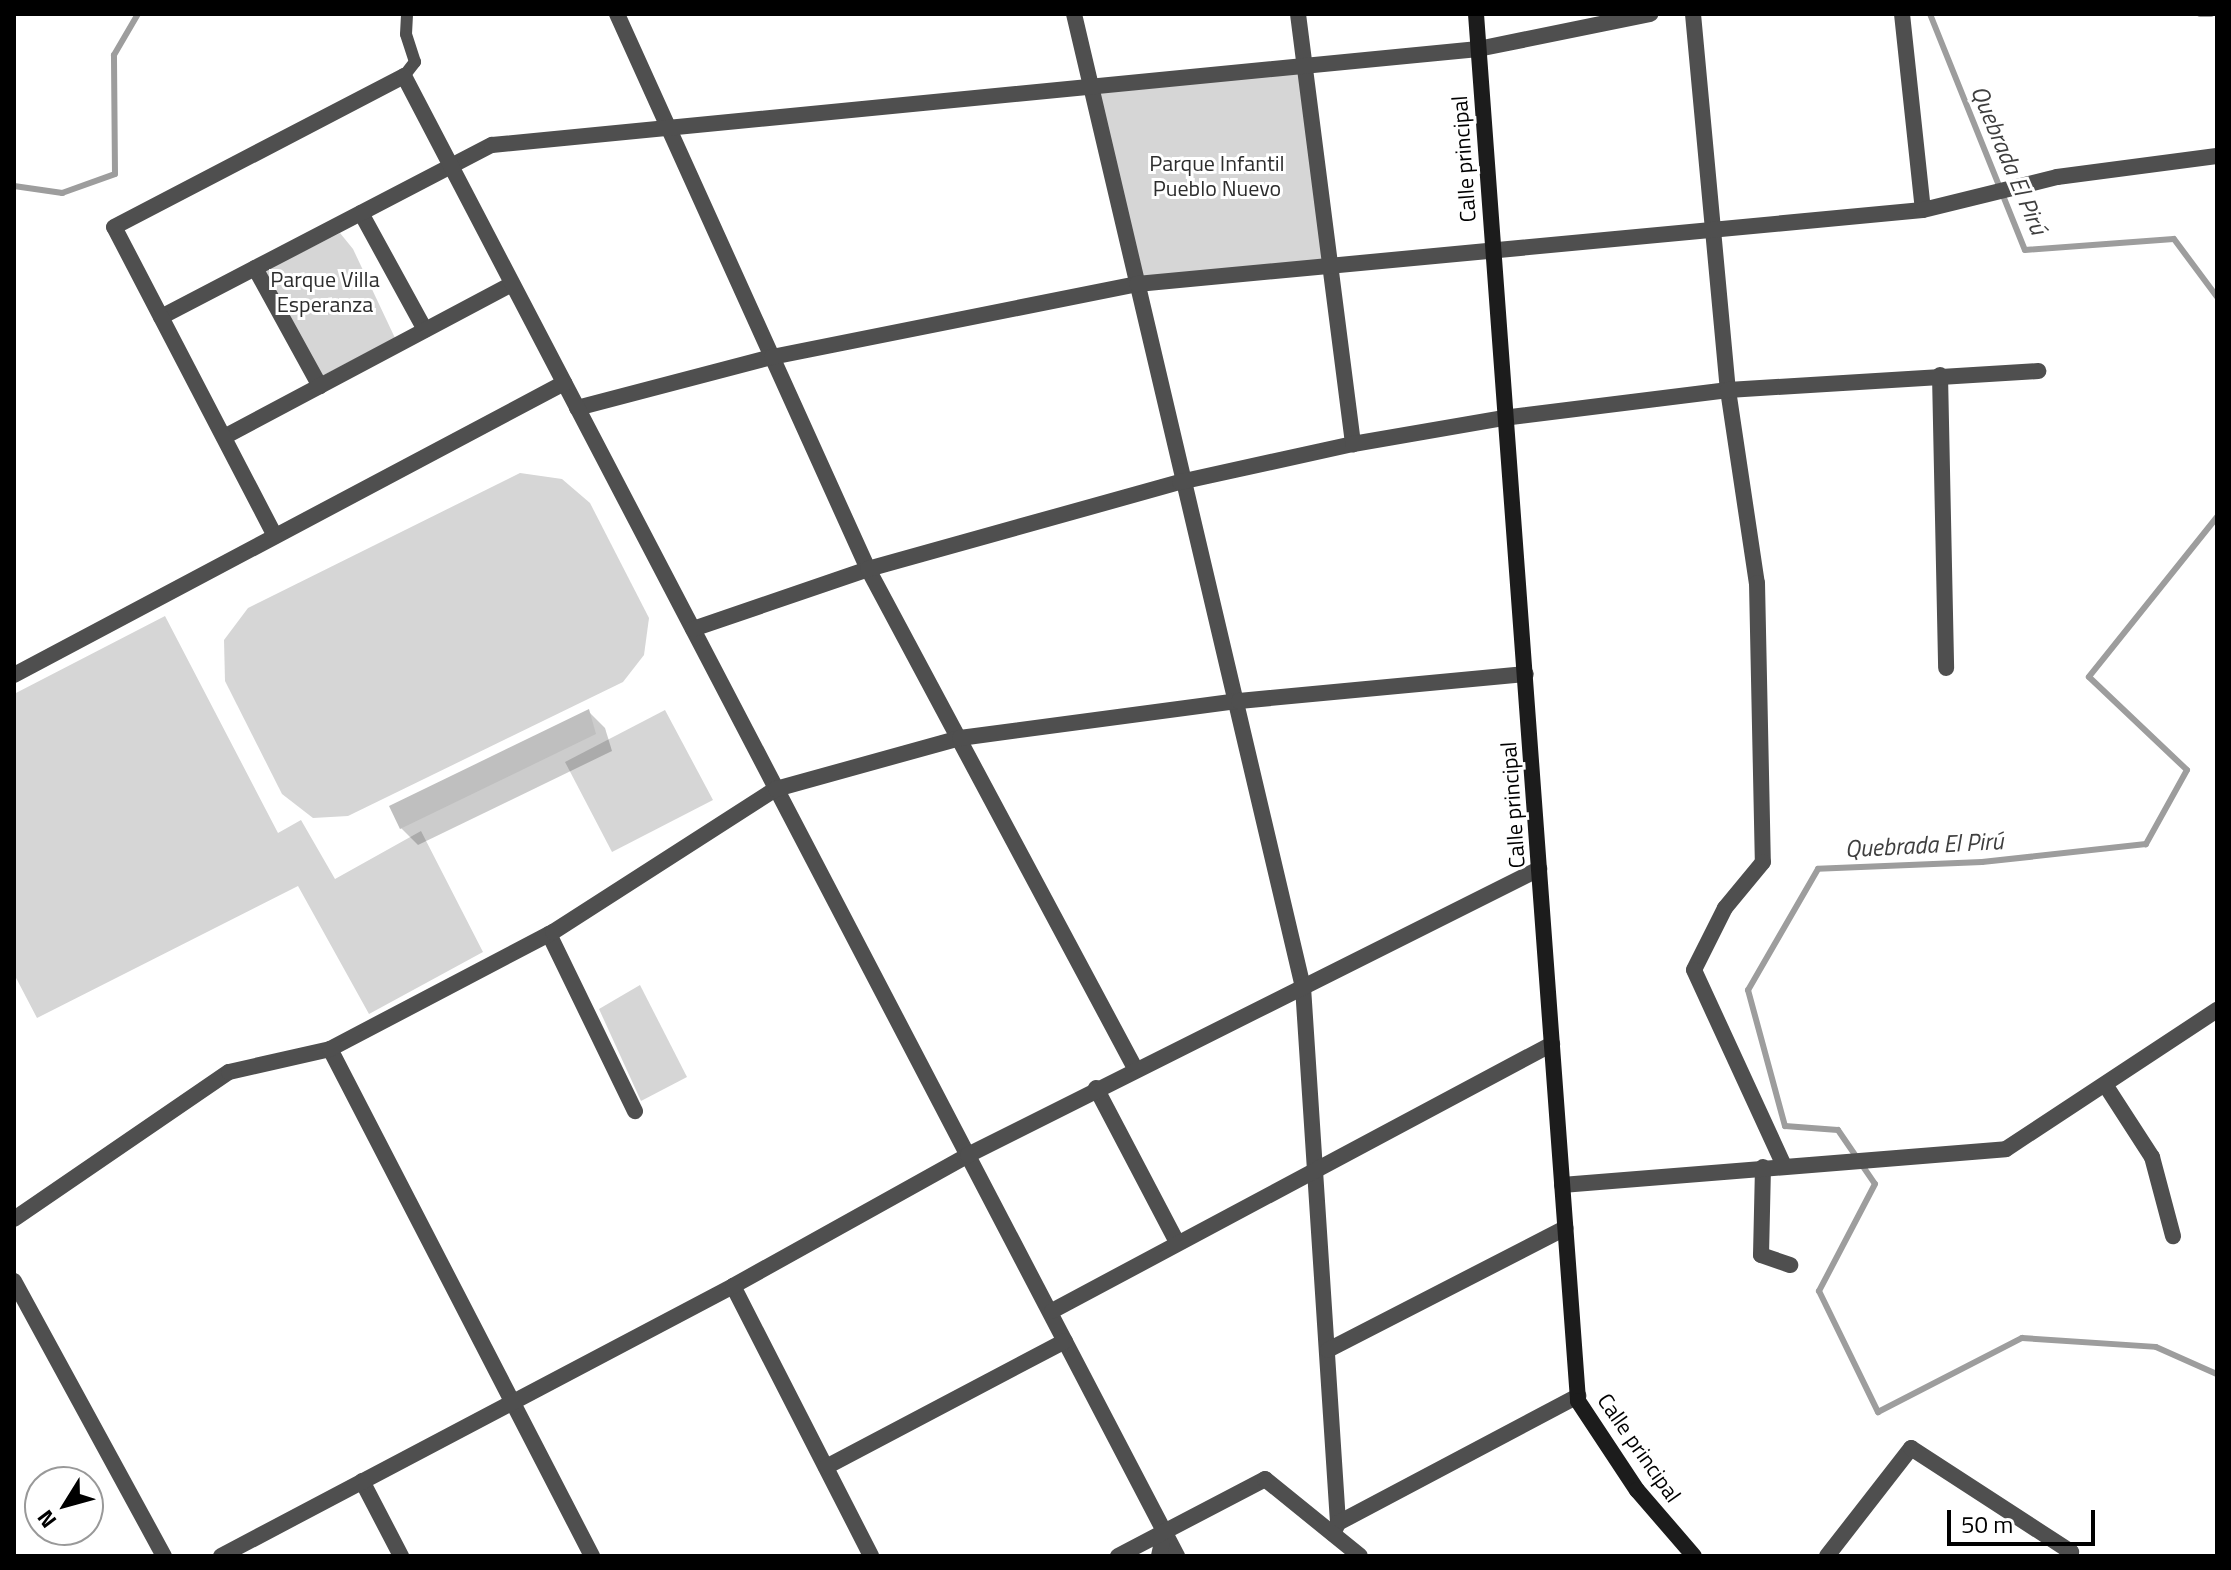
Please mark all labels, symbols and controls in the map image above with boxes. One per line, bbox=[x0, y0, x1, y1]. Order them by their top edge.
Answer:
water label: Quebrada El Pirú bbox=[1965, 81, 2053, 239]
street label: Calle principal bbox=[1446, 95, 1482, 223]
park label: Parque Infantil Pueblo Nuevo bbox=[1149, 150, 1285, 202]
park label: Parque Villa Esperanza bbox=[270, 266, 380, 318]
street label: Calle principal bbox=[1495, 741, 1531, 869]
water label: Quebrada El Pirú bbox=[1844, 826, 2004, 864]
street label: Calle principal bbox=[1592, 1388, 1686, 1508]
north arrow bbox=[24, 1466, 104, 1546]
scale bar bbox=[1951, 1494, 2099, 1544]
text: N bbox=[28, 1503, 65, 1536]
text: 50 m bbox=[1961, 1506, 2013, 1542]

